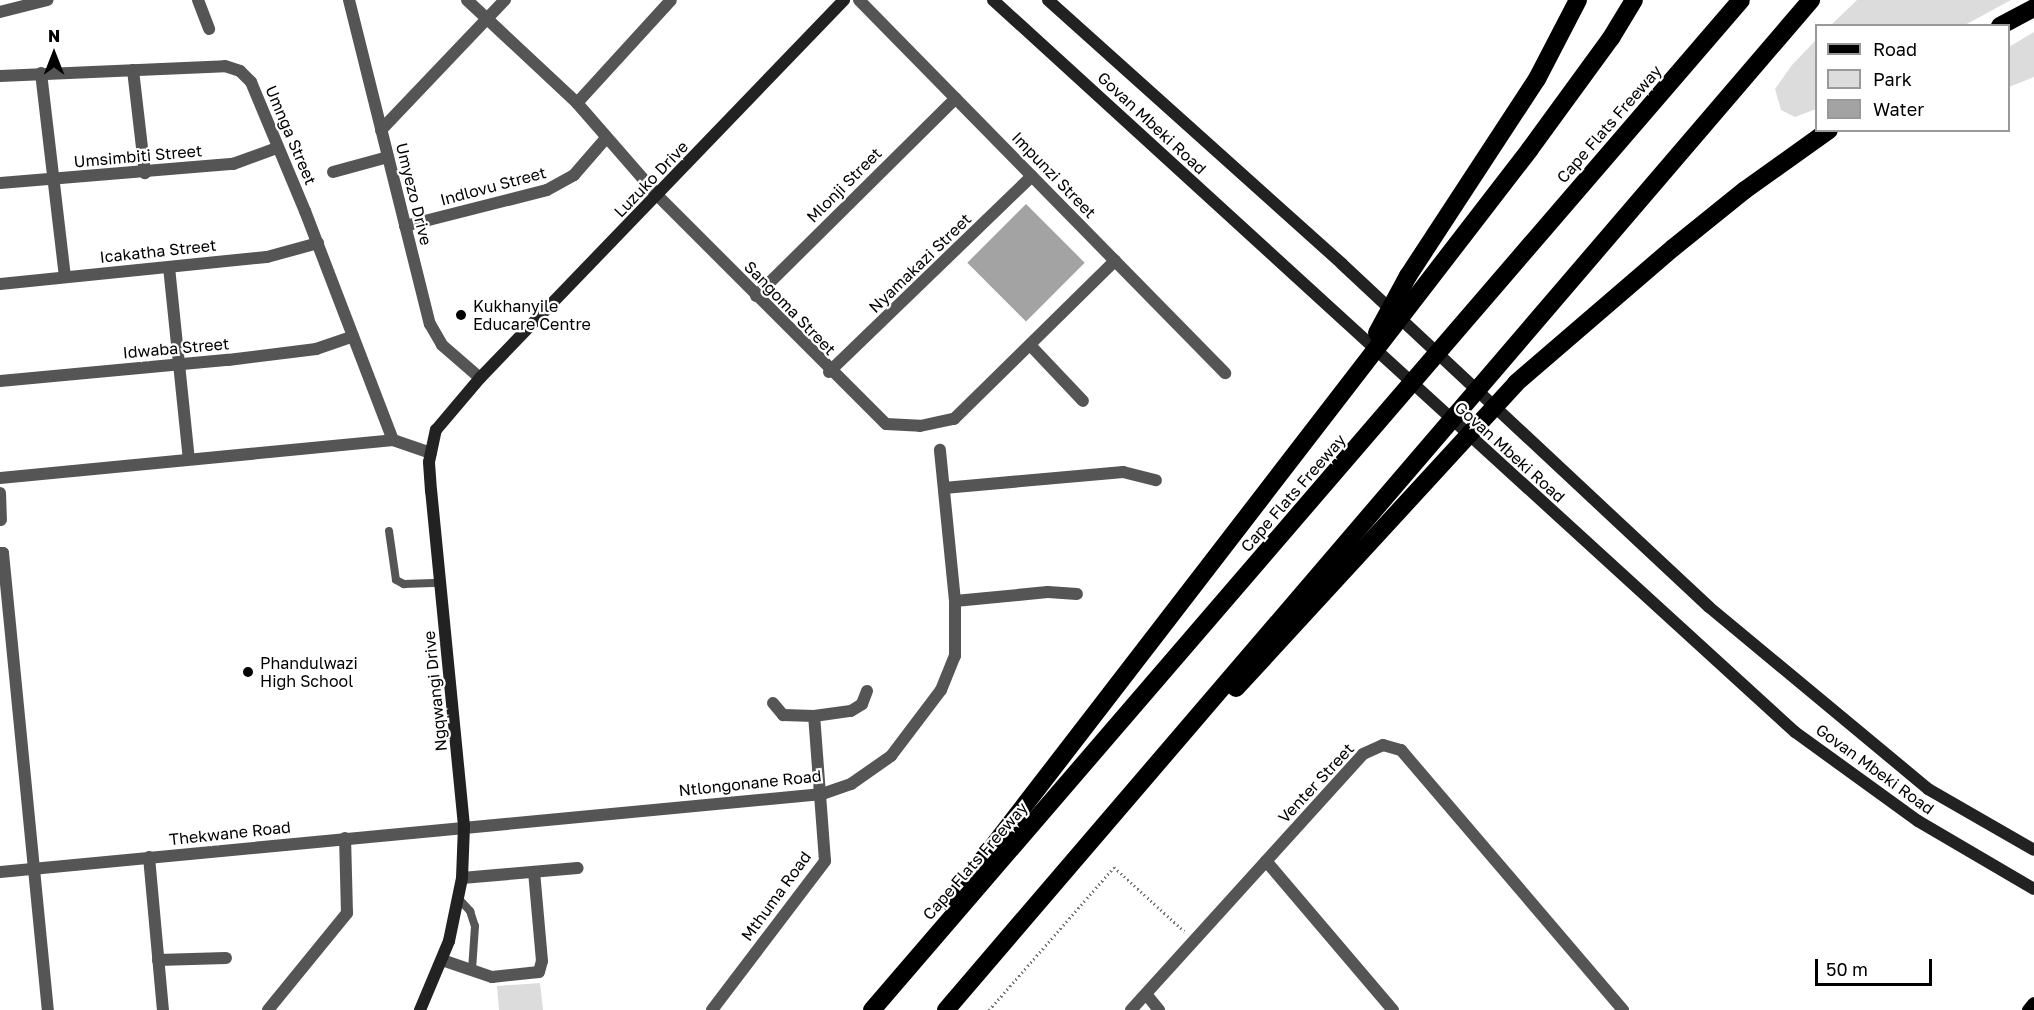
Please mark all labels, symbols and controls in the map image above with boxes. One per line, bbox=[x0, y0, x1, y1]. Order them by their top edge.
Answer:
north arrow bbox=[24, 24, 84, 84]
legend bbox=[1815, 24, 2010, 132]
text: N bbox=[48, 26, 60, 46]
text: Road bbox=[1873, 38, 1917, 60]
street label: Cape Flats Freeway bbox=[1553, 61, 1665, 187]
street label: Govan Mbeki Road bbox=[1094, 68, 1210, 178]
text: Park bbox=[1873, 68, 1912, 90]
street label: Umnga Street bbox=[261, 82, 321, 188]
text: Water bbox=[1873, 98, 1924, 120]
street label: Impunzi Street bbox=[1008, 128, 1100, 222]
street label: Luzuko Drive bbox=[610, 137, 692, 221]
street label: Umsimbiti Street bbox=[73, 141, 203, 171]
street label: Umyezo Drive bbox=[392, 141, 436, 247]
street label: Mlonji Street bbox=[803, 144, 885, 226]
street label: Indlovu Street bbox=[438, 163, 548, 209]
street label: Nyamakazi Street bbox=[865, 209, 975, 317]
street label: Icakatha Street bbox=[99, 235, 217, 267]
street label: Sangoma Street bbox=[740, 257, 840, 359]
place label: Kukhanyile Educare Centre bbox=[473, 296, 591, 334]
marker: Kukhanyile Educare Centre bbox=[454, 308, 468, 322]
street label: Idwaba Street bbox=[122, 334, 230, 362]
street label: Govan Mbeki Road bbox=[1451, 398, 1569, 506]
street label: Cape Flats Freeway bbox=[1237, 430, 1349, 556]
street label: Ngqwangi Drive bbox=[419, 630, 451, 752]
place label: Phandulwazi High School bbox=[260, 653, 358, 691]
marker: Phandulwazi High School bbox=[241, 665, 255, 679]
street label: Govan Mbeki Road bbox=[1812, 720, 1938, 818]
street label: Venter Street bbox=[1274, 739, 1358, 827]
street label: Ntlongonane Road bbox=[678, 766, 822, 800]
street label: Cape Flats Freeway bbox=[919, 798, 1031, 924]
street label: Thekwane Road bbox=[168, 817, 292, 849]
street label: Mthuma Road bbox=[737, 847, 815, 945]
scale bar bbox=[1818, 947, 1935, 985]
text: 50 m bbox=[1826, 958, 1868, 980]

